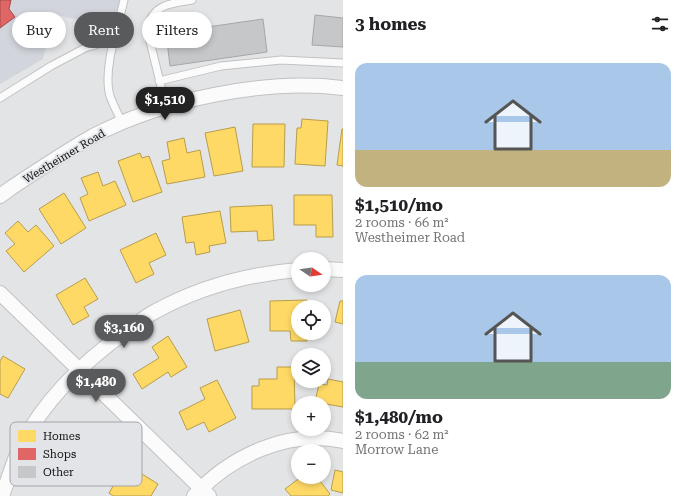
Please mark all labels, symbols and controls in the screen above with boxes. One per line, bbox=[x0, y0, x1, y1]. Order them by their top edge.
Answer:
chip: Buy bbox=[12, 12, 66, 48]
chip: Rent bbox=[74, 12, 134, 48]
chip: Filters bbox=[142, 12, 212, 48]
icon: filters bbox=[649, 13, 671, 35]
text: 3 homes bbox=[355, 14, 426, 34]
pin: $1,510 bbox=[132, 87, 198, 121]
icon: home bbox=[477, 89, 549, 161]
text: $1,510 bbox=[145, 92, 185, 107]
street label: Westheimer Road bbox=[21, 127, 108, 186]
text: $1,510/mo bbox=[355, 195, 443, 215]
text: 2 rooms · 66 m² bbox=[355, 215, 449, 230]
text: Westheimer Road bbox=[355, 230, 465, 245]
north arrow bbox=[291, 252, 331, 292]
map controls bbox=[291, 252, 331, 484]
button: locate bbox=[291, 300, 331, 340]
icon: home bbox=[477, 301, 549, 373]
pin: $3,160 bbox=[91, 315, 157, 349]
text: $3,160 bbox=[104, 320, 144, 335]
button: layers bbox=[291, 348, 331, 388]
pin: $1,480 bbox=[63, 369, 129, 403]
text: $1,480 bbox=[76, 374, 116, 389]
button: + bbox=[291, 396, 331, 436]
text: $1,480/mo bbox=[355, 407, 443, 427]
legend bbox=[10, 422, 142, 486]
text: 2 rooms · 62 m² bbox=[355, 427, 449, 442]
text: Homes bbox=[43, 430, 80, 443]
text: Morrow Lane bbox=[355, 442, 438, 457]
button: − bbox=[291, 444, 331, 484]
text: Shops bbox=[43, 448, 76, 461]
text: Other bbox=[43, 466, 74, 479]

